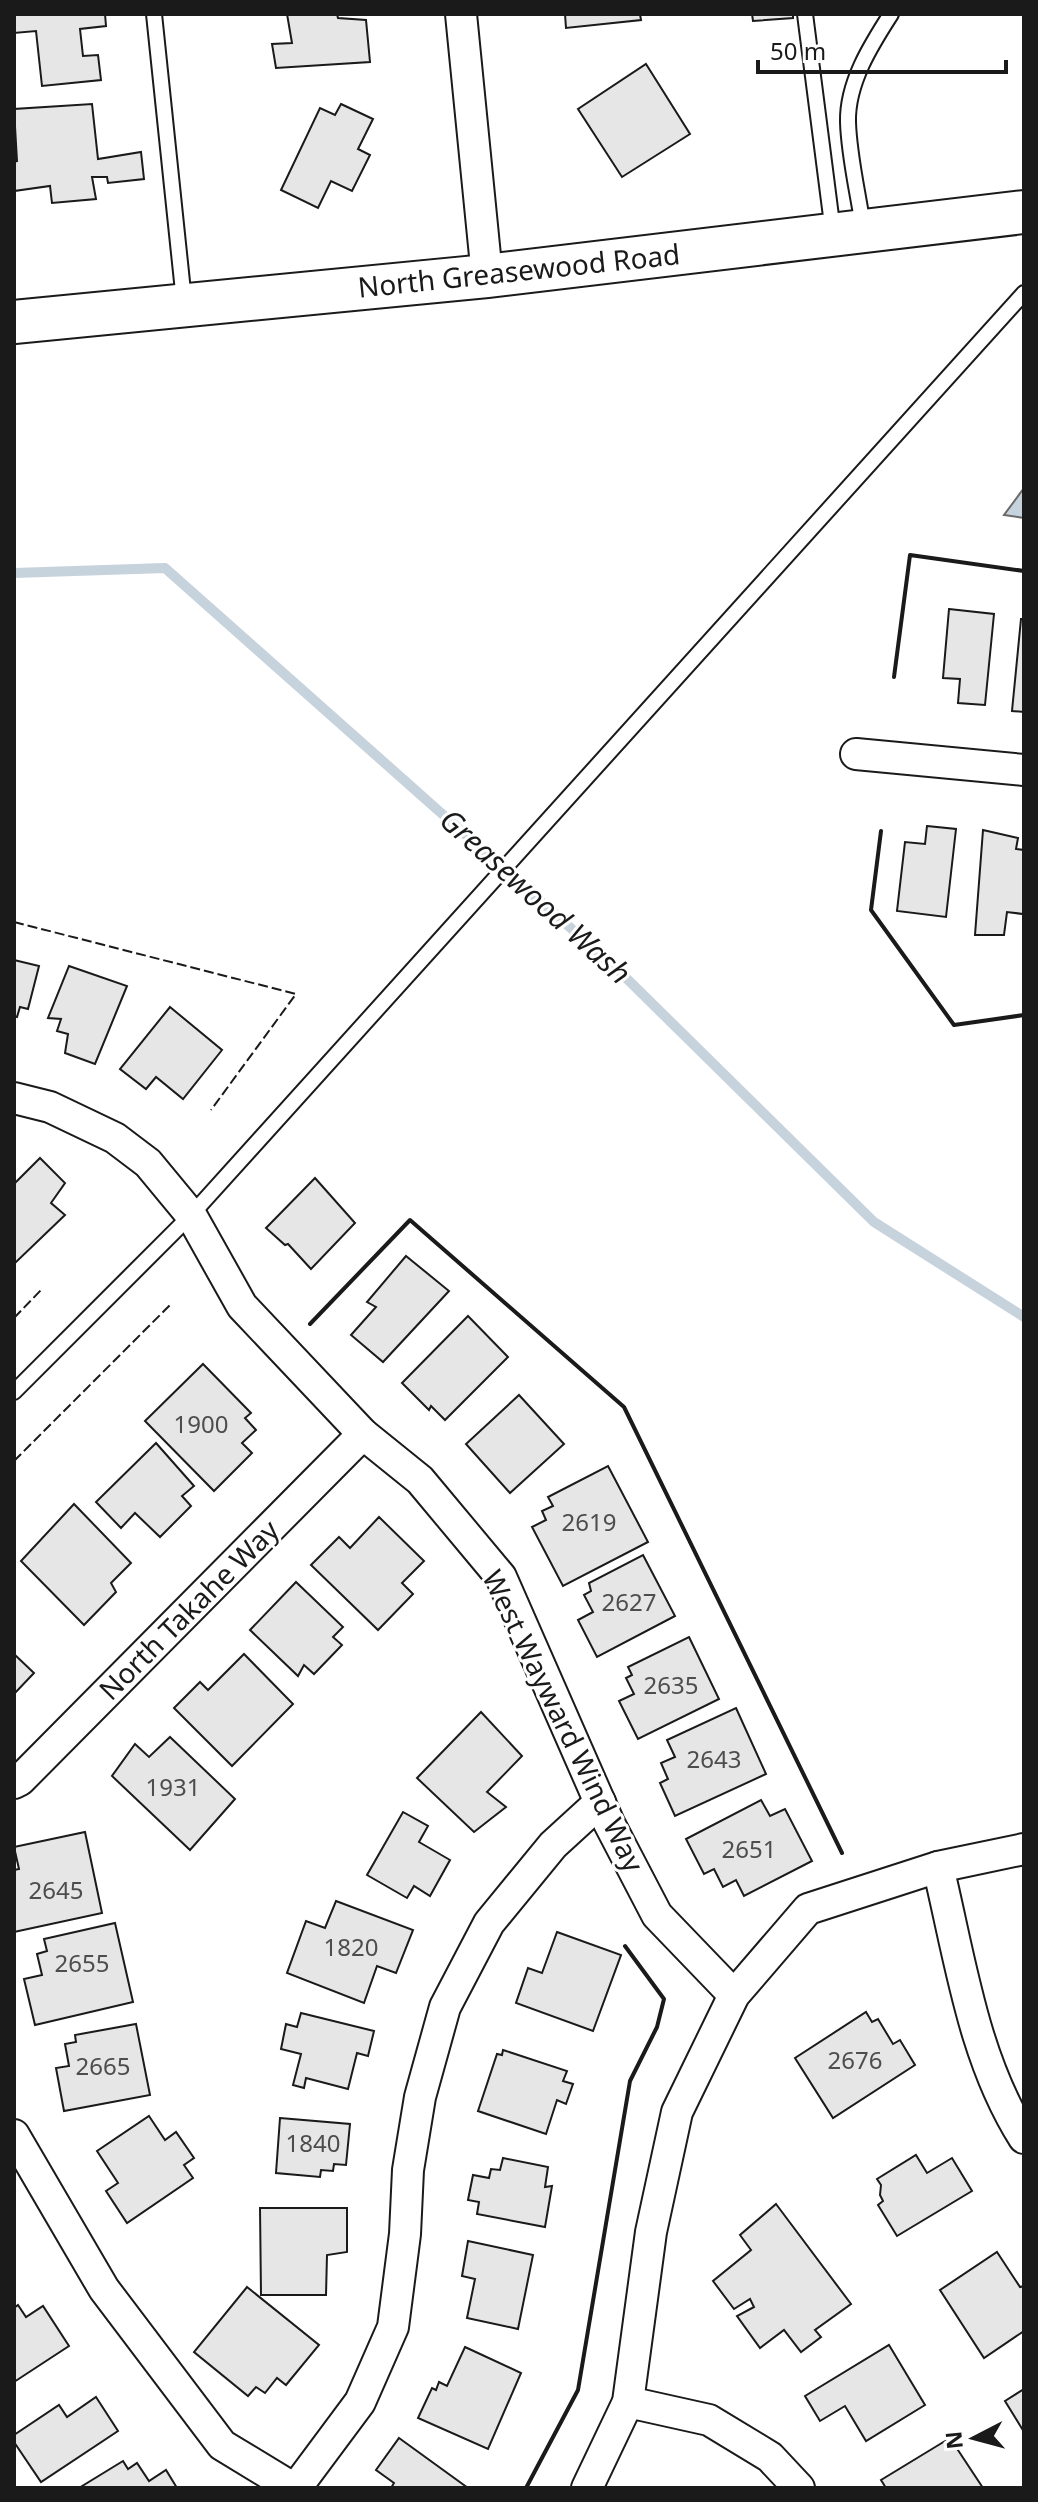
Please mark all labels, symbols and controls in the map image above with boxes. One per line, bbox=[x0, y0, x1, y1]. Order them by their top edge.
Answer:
scale bar bbox=[758, 24, 1006, 74]
text: 50 m bbox=[770, 34, 826, 67]
street label: North Greasewood Road bbox=[356, 234, 682, 306]
water label: Greasewood Wash bbox=[432, 799, 640, 993]
house number: 1900 bbox=[174, 1407, 228, 1440]
house number: 2619 bbox=[562, 1505, 616, 1538]
street label: North Takahe Way bbox=[90, 1510, 287, 1708]
street label: West Wayward Wind Way bbox=[474, 1563, 654, 1878]
house number: 2627 bbox=[602, 1585, 656, 1618]
house number: 2635 bbox=[644, 1668, 698, 1701]
house number: 2643 bbox=[687, 1742, 741, 1775]
house number: 1931 bbox=[146, 1770, 200, 1803]
house number: 2651 bbox=[722, 1832, 776, 1865]
house number: 2645 bbox=[29, 1873, 83, 1906]
house number: 1820 bbox=[324, 1930, 378, 1963]
house number: 2655 bbox=[55, 1946, 109, 1979]
house number: 2676 bbox=[828, 2043, 882, 2076]
house number: 2665 bbox=[76, 2049, 130, 2082]
house number: 1840 bbox=[286, 2126, 340, 2159]
north arrow bbox=[934, 2398, 1014, 2478]
text: N bbox=[937, 2430, 969, 2451]

